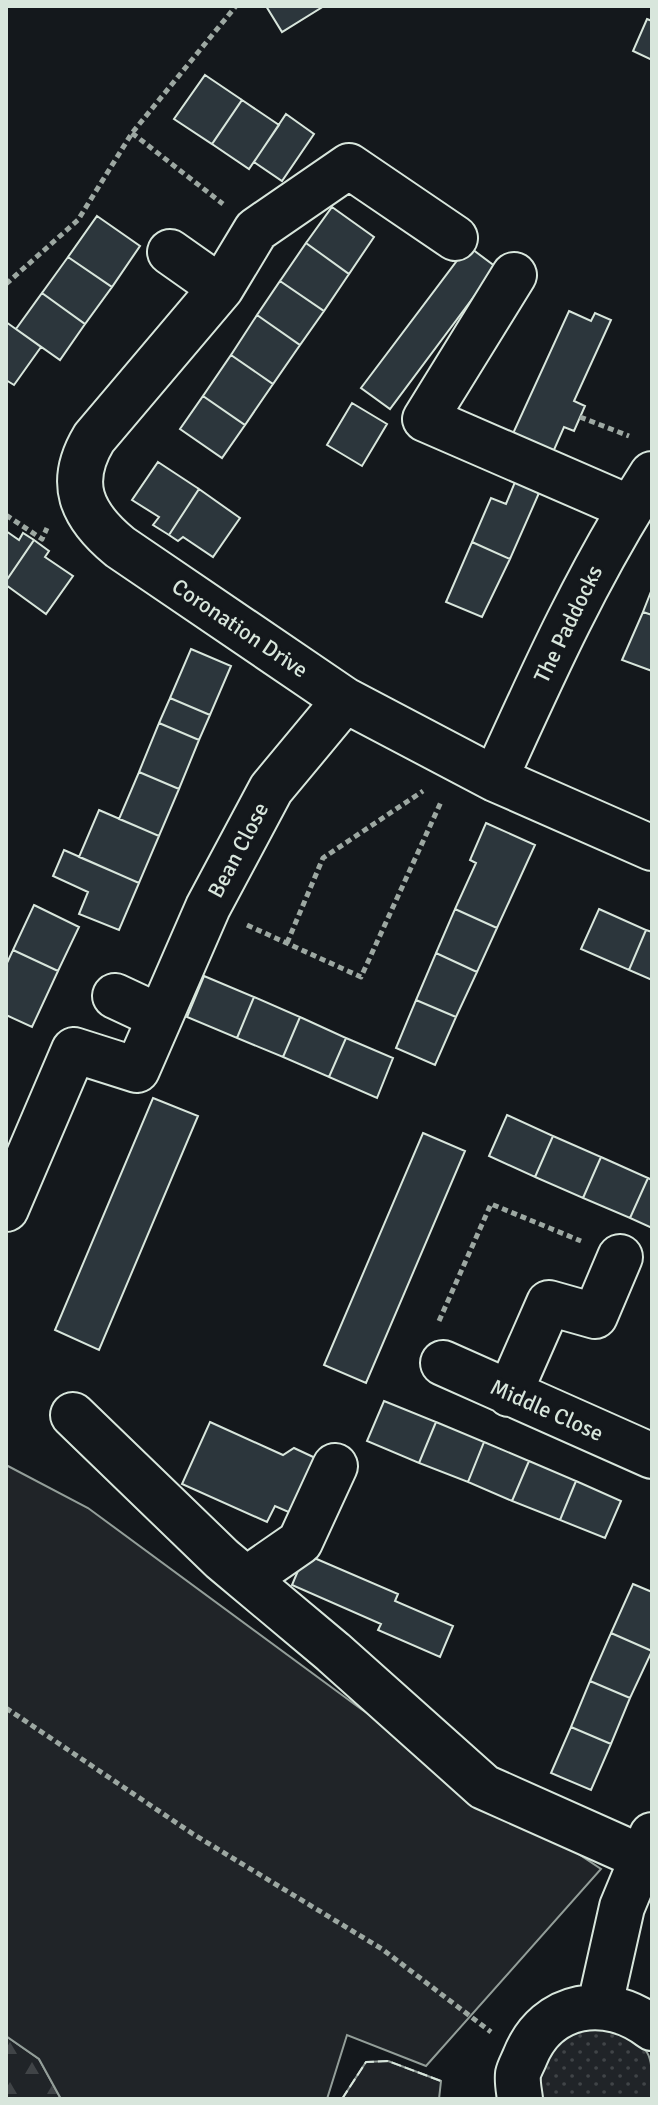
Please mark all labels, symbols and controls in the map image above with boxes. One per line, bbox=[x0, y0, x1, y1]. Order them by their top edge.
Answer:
street label: The Paddocks bbox=[528, 561, 608, 687]
street label: Coronation Drive bbox=[167, 573, 313, 683]
street label: Bean Close bbox=[202, 798, 274, 902]
street label: Middle Close bbox=[486, 1373, 608, 1447]

